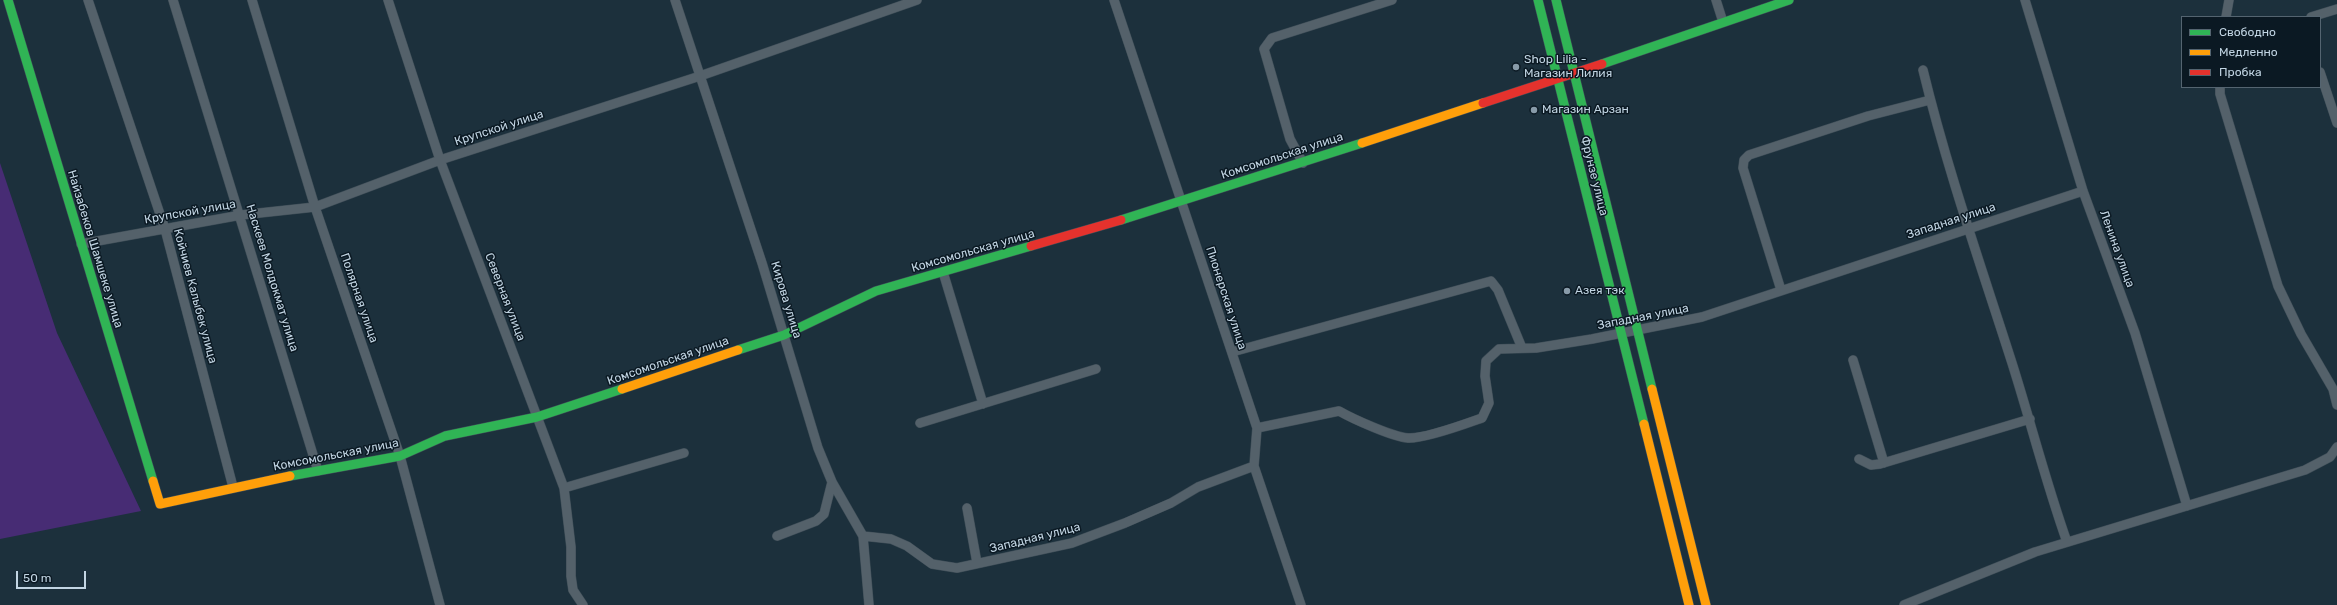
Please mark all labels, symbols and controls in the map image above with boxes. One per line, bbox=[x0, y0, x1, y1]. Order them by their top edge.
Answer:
legend bbox=[2181, 16, 2321, 88]
text: Свободно bbox=[2219, 25, 2276, 39]
text: Медленно bbox=[2219, 45, 2278, 59]
place label: Shop Lilia - Магазин Лилия bbox=[1524, 53, 1612, 81]
marker: Shop Lilia - Магазин Лилия bbox=[1511, 62, 1521, 72]
text: Пробка bbox=[2219, 65, 2262, 79]
place label: Магазин Арзан bbox=[1542, 103, 1629, 117]
marker: Магазин Арзан bbox=[1529, 105, 1539, 115]
street label: Крупской улица bbox=[453, 107, 545, 149]
street label: Комсомольская улица bbox=[1219, 129, 1345, 183]
street label: Фрунзе улица bbox=[1577, 135, 1611, 217]
street label: Найзабеков Шамшеке улица bbox=[64, 168, 126, 330]
street label: Крупской улица bbox=[143, 197, 237, 227]
street label: Западная улица bbox=[1905, 200, 1997, 242]
street label: Наскеев Молдокмат улица bbox=[243, 203, 301, 353]
street label: Ленина улица bbox=[2096, 208, 2138, 290]
street label: Койчиев Калыбек улица bbox=[170, 227, 220, 365]
street label: Комсомольская улица bbox=[910, 227, 1036, 275]
street label: Пионерская улица bbox=[1203, 245, 1249, 351]
street label: Полярная улица bbox=[337, 251, 381, 345]
street label: Северная улица bbox=[482, 251, 528, 343]
street label: Кирова улица bbox=[767, 260, 805, 340]
place label: Азея тэк bbox=[1575, 284, 1625, 298]
marker: Азея тэк bbox=[1562, 286, 1572, 296]
street label: Западная улица bbox=[1596, 301, 1690, 333]
street label: Комсомольская улица bbox=[605, 333, 731, 389]
street label: Комсомольская улица bbox=[272, 436, 400, 474]
street label: Западная улица bbox=[988, 520, 1082, 556]
scale bar bbox=[18, 563, 88, 589]
text: 50 m bbox=[23, 571, 51, 585]

